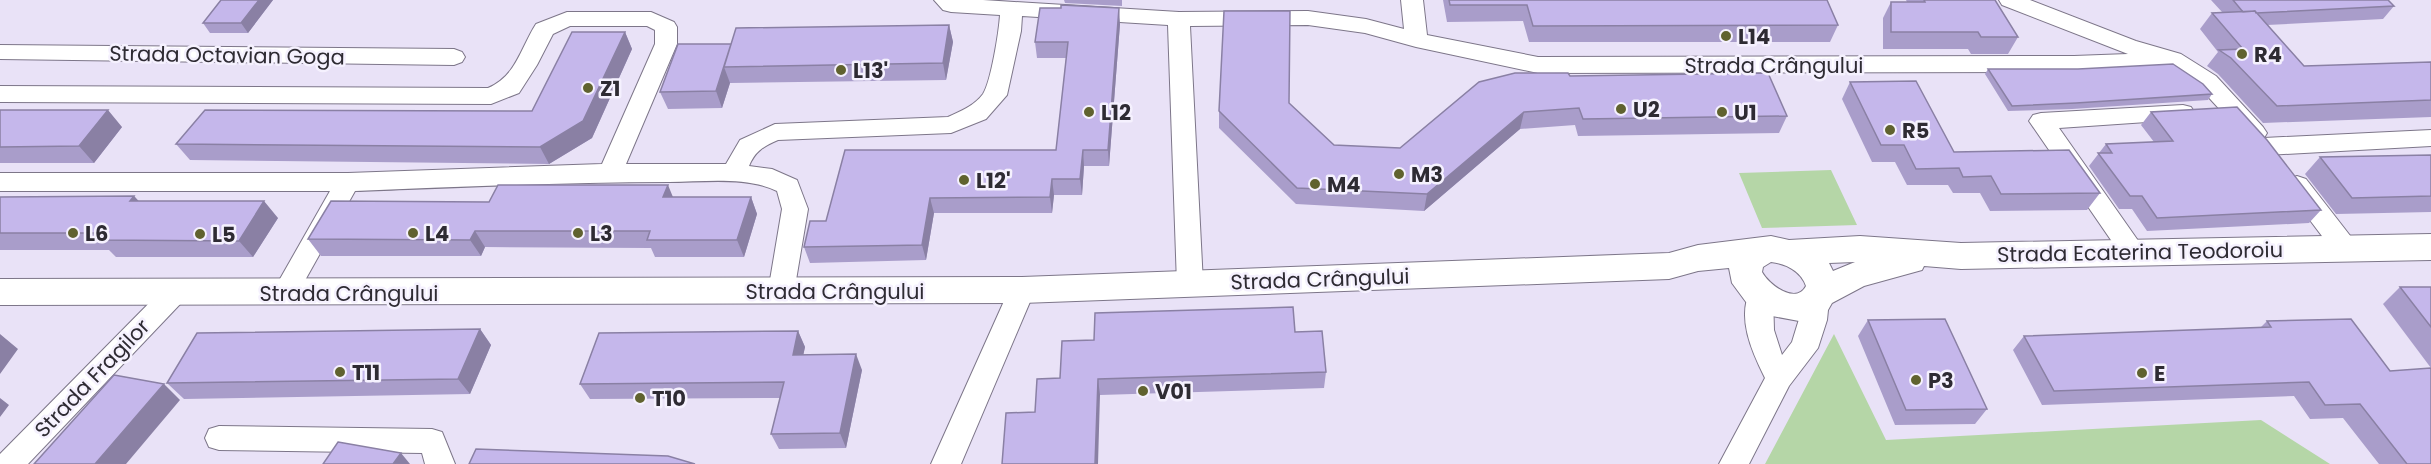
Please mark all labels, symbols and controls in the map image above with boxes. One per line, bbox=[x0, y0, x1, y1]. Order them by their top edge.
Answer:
place label: L14 bbox=[1738, 22, 1770, 51]
marker: L14 bbox=[1719, 29, 1733, 43]
street label: Strada Octavian Goga bbox=[109, 38, 345, 72]
place label: R4 bbox=[2254, 40, 2282, 69]
marker: R4 bbox=[2235, 47, 2249, 61]
street label: Strada Crângului bbox=[1684, 51, 1864, 80]
place label: L13' bbox=[853, 56, 888, 85]
marker: L13' bbox=[834, 63, 848, 77]
place label: Z1 bbox=[600, 74, 620, 103]
marker: Z1 bbox=[581, 81, 595, 95]
place label: U2 bbox=[1633, 95, 1660, 124]
place label: L12 bbox=[1101, 98, 1131, 127]
place label: U1 bbox=[1734, 98, 1757, 127]
marker: U2 bbox=[1614, 102, 1628, 116]
marker: L12 bbox=[1082, 105, 1096, 119]
marker: U1 bbox=[1715, 105, 1729, 119]
place label: R5 bbox=[1902, 116, 1929, 145]
marker: R5 bbox=[1883, 123, 1897, 137]
place label: M3 bbox=[1411, 160, 1443, 189]
place label: L12' bbox=[976, 166, 1011, 195]
marker: M3 bbox=[1392, 167, 1406, 181]
place label: M4 bbox=[1327, 170, 1361, 199]
marker: L12' bbox=[957, 173, 971, 187]
marker: M4 bbox=[1308, 177, 1322, 191]
place label: L6 bbox=[85, 219, 108, 248]
place label: L4 bbox=[425, 219, 449, 248]
place label: L3 bbox=[590, 219, 613, 248]
place label: L5 bbox=[212, 220, 236, 249]
marker: L6 bbox=[66, 226, 80, 240]
marker: L4 bbox=[406, 226, 420, 240]
marker: L3 bbox=[571, 226, 585, 240]
marker: L5 bbox=[193, 227, 207, 241]
street label: Strada Ecaterina Teodoroiu bbox=[1997, 235, 2283, 269]
street label: Strada Crângului bbox=[1230, 261, 1410, 297]
street label: Strada Crângului bbox=[745, 277, 925, 306]
street label: Strada Crângului bbox=[259, 279, 439, 308]
street label: Strada Fragilor bbox=[28, 312, 156, 444]
place label: T11 bbox=[352, 358, 380, 387]
place label: E bbox=[2154, 359, 2165, 388]
marker: T11 bbox=[333, 365, 347, 379]
place label: P3 bbox=[1928, 366, 1954, 395]
marker: E bbox=[2135, 366, 2149, 380]
marker: P3 bbox=[1909, 373, 1923, 387]
place label: V01 bbox=[1155, 377, 1192, 406]
place label: T10 bbox=[652, 384, 686, 413]
marker: V01 bbox=[1136, 384, 1150, 398]
marker: T10 bbox=[633, 391, 647, 405]

